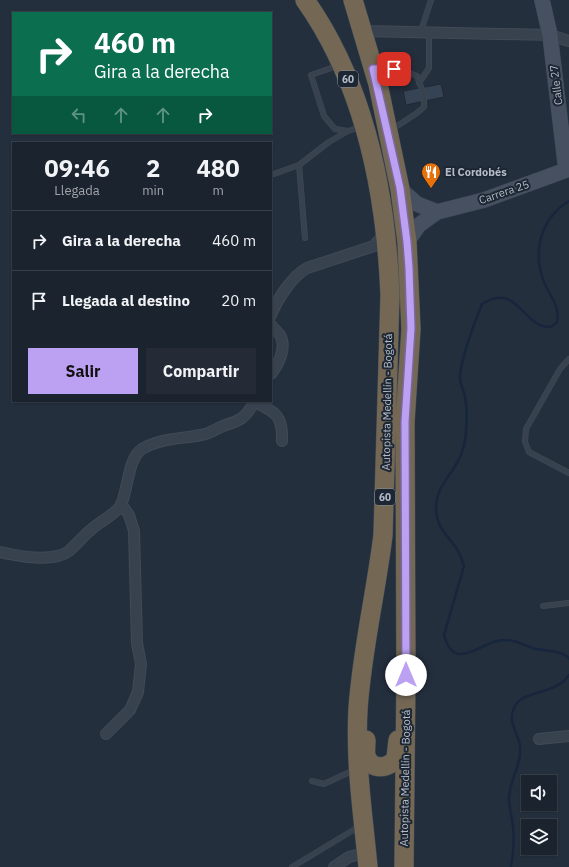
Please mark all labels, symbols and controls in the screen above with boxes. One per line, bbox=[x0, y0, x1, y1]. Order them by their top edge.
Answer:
text: 460 m bbox=[94, 24, 176, 61]
icon: right bbox=[28, 28, 80, 80]
pin bbox=[377, 52, 411, 86]
icon: arrive bbox=[383, 58, 405, 80]
text: Gira a la derecha bbox=[94, 60, 230, 83]
street label: Calle 27 bbox=[547, 64, 565, 106]
road number: 60 bbox=[338, 71, 358, 87]
icon: left bbox=[68, 104, 90, 126]
icon: ahead bbox=[110, 104, 132, 126]
icon: ahead bbox=[152, 104, 174, 126]
icon: right bbox=[194, 104, 216, 126]
text: 09:46 bbox=[44, 152, 110, 184]
text: 2 bbox=[146, 152, 160, 184]
text: 480 bbox=[196, 152, 240, 184]
restaurant icon: El Cordobés bbox=[420, 161, 442, 189]
place label: El Cordobés bbox=[445, 165, 507, 179]
street label: Carrera 25 bbox=[477, 177, 531, 207]
text: Llegada bbox=[54, 182, 100, 199]
text: min bbox=[142, 182, 164, 199]
text: m bbox=[212, 182, 224, 199]
icon: right bbox=[28, 230, 50, 252]
text: Gira a la derecha bbox=[62, 231, 181, 250]
text: 460 m bbox=[212, 231, 256, 250]
icon: arrive bbox=[28, 290, 50, 312]
text: Llegada al destino bbox=[62, 291, 190, 310]
text: 20 m bbox=[221, 291, 256, 310]
street label: Autopista Medellín - Bogotá bbox=[379, 333, 395, 471]
button: Salir bbox=[28, 348, 138, 394]
button: Compartir bbox=[146, 348, 256, 394]
road number: 60 bbox=[375, 489, 395, 505]
position arrow bbox=[385, 654, 427, 696]
street label: Autopista Medellín - Bogotá bbox=[397, 709, 413, 847]
map controls bbox=[521, 775, 557, 855]
button: sound bbox=[521, 775, 557, 811]
button: layers bbox=[521, 819, 557, 855]

